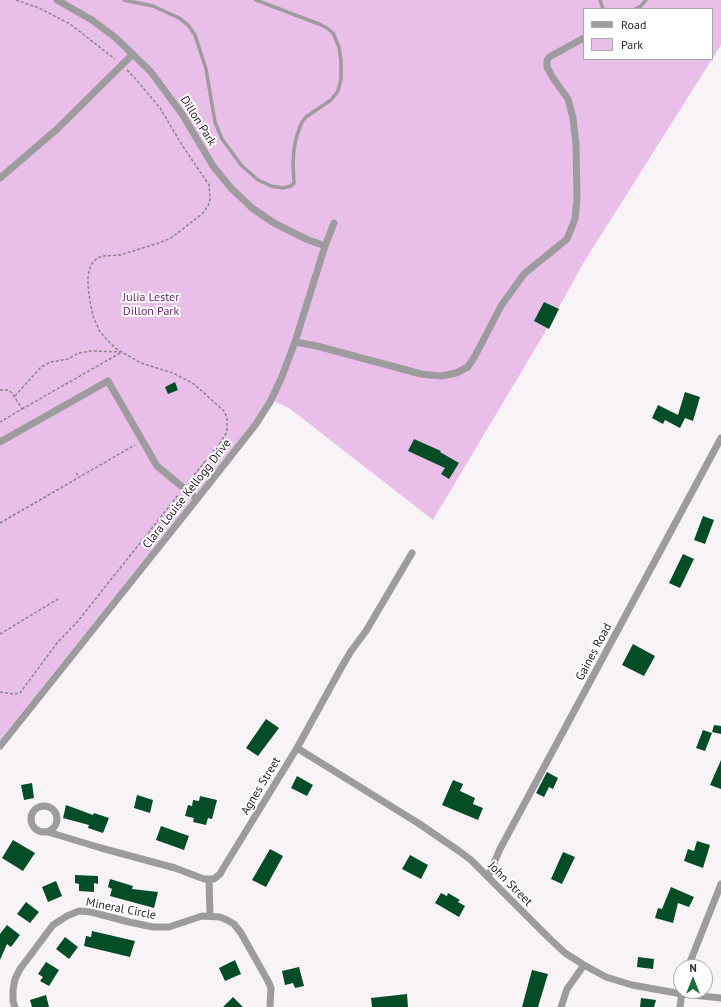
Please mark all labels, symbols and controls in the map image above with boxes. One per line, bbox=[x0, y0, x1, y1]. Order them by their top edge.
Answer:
legend bbox=[583, 8, 713, 60]
text: Road bbox=[621, 17, 646, 32]
text: Park bbox=[621, 37, 643, 52]
street label: Dillon Park bbox=[177, 93, 219, 149]
park label: Julia Lester Dillon Park bbox=[123, 291, 179, 319]
street label: Clara Louise Kellogg Drive bbox=[140, 436, 234, 552]
street label: Gaines Road bbox=[573, 621, 615, 683]
street label: Agnes Street bbox=[238, 754, 284, 818]
street label: John Street bbox=[485, 859, 535, 909]
street label: Mineral Circle bbox=[85, 895, 157, 923]
north arrow bbox=[673, 959, 713, 999]
text: N bbox=[689, 961, 697, 975]

